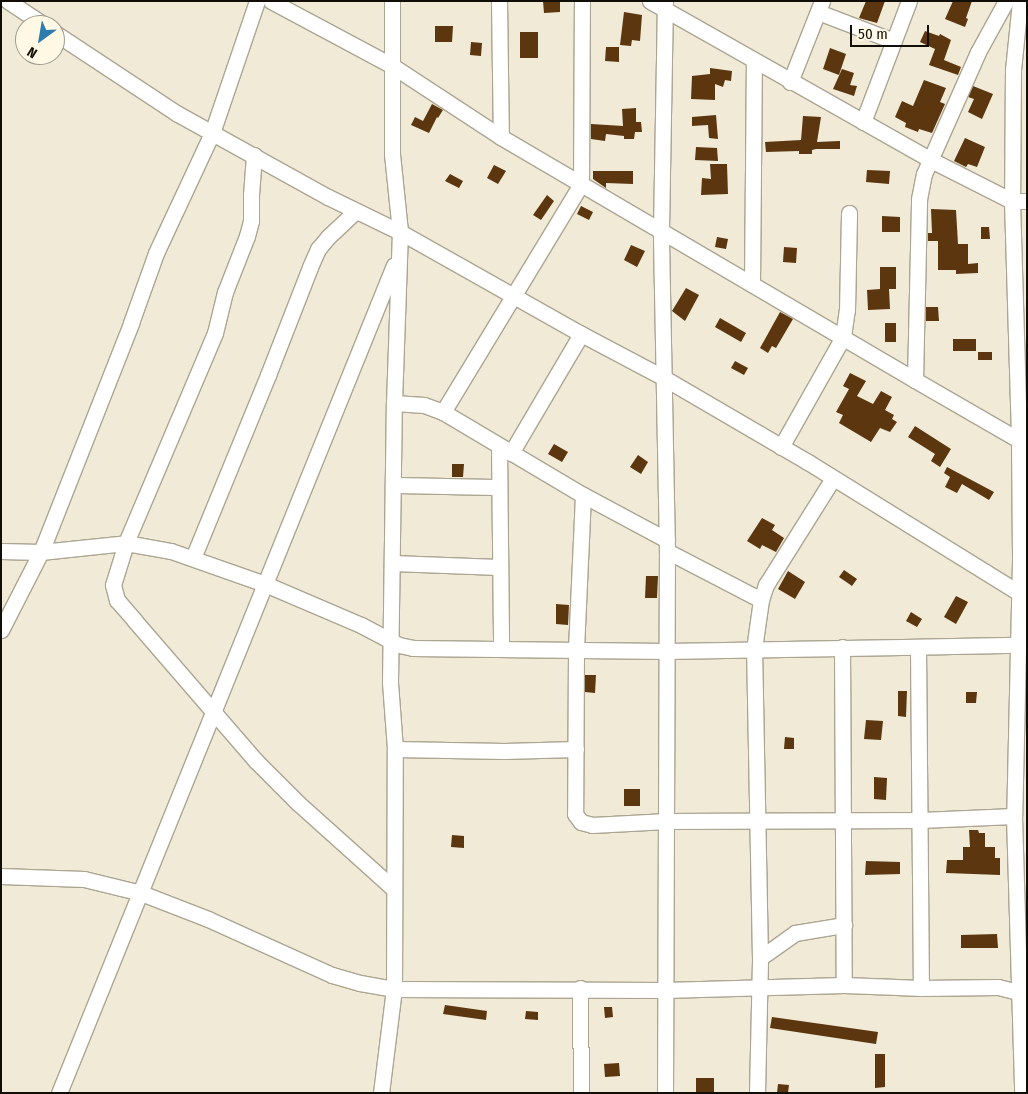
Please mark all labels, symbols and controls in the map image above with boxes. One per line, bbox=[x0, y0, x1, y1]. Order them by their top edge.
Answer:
north arrow bbox=[15, 15, 65, 65]
scale bar bbox=[853, 15, 932, 47]
text: 50 m bbox=[858, 25, 888, 43]
text: N bbox=[24, 43, 40, 62]

